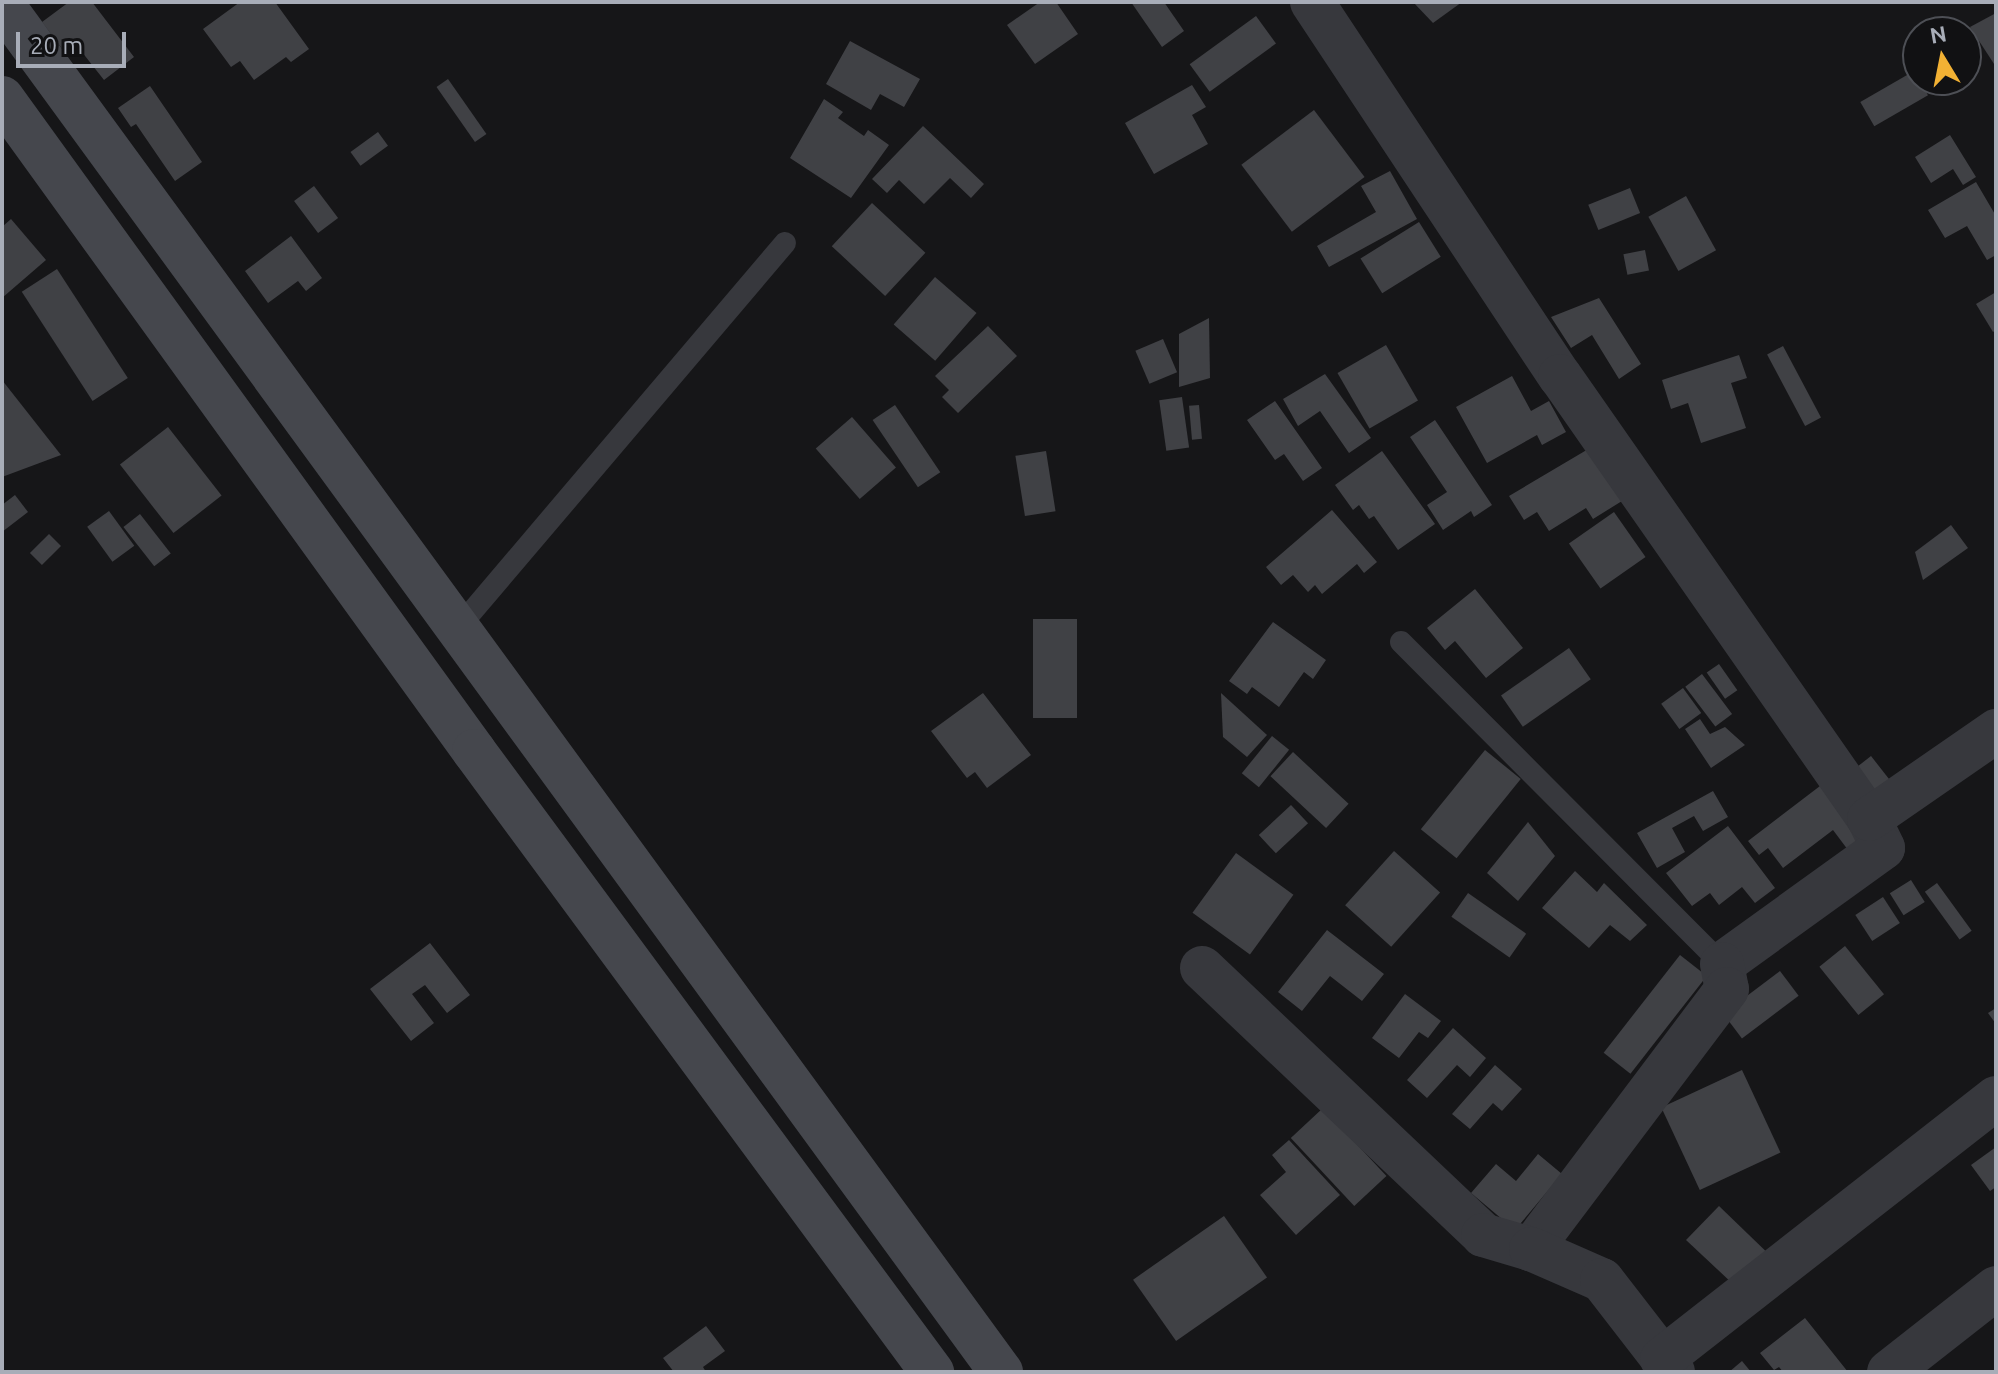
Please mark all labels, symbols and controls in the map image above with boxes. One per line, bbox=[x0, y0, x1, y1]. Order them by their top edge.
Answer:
scale bar bbox=[20, 16, 130, 66]
north arrow bbox=[1902, 16, 1982, 96]
text: N bbox=[1928, 20, 1948, 48]
text: 20 m bbox=[30, 32, 83, 59]

